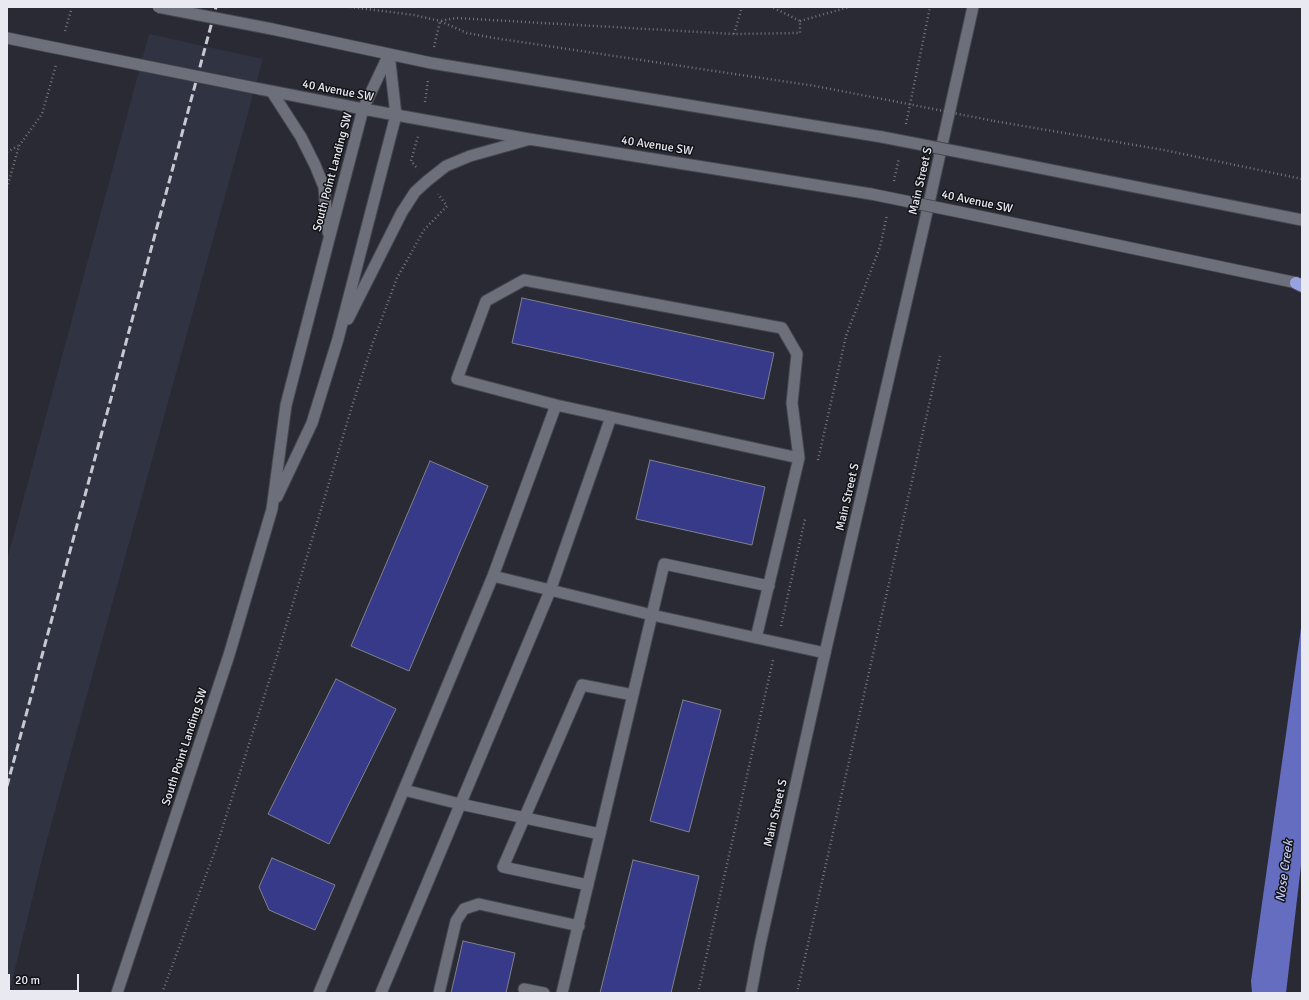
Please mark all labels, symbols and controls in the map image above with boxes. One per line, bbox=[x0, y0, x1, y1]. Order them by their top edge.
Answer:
street label: 40 Avenue SW bbox=[301, 77, 375, 105]
street label: South Point Landing SW bbox=[310, 111, 356, 233]
street label: 40 Avenue SW bbox=[620, 133, 694, 159]
street label: Main Street S bbox=[906, 146, 936, 216]
street label: 40 Avenue SW bbox=[940, 187, 1014, 217]
street label: Main Street S bbox=[833, 462, 863, 532]
street label: South Point Landing SW bbox=[159, 686, 211, 808]
street label: Main Street S bbox=[761, 778, 791, 848]
water label: Nose Creek bbox=[1273, 839, 1297, 903]
scale bar bbox=[10, 966, 81, 992]
text: 20 m bbox=[15, 973, 40, 988]

